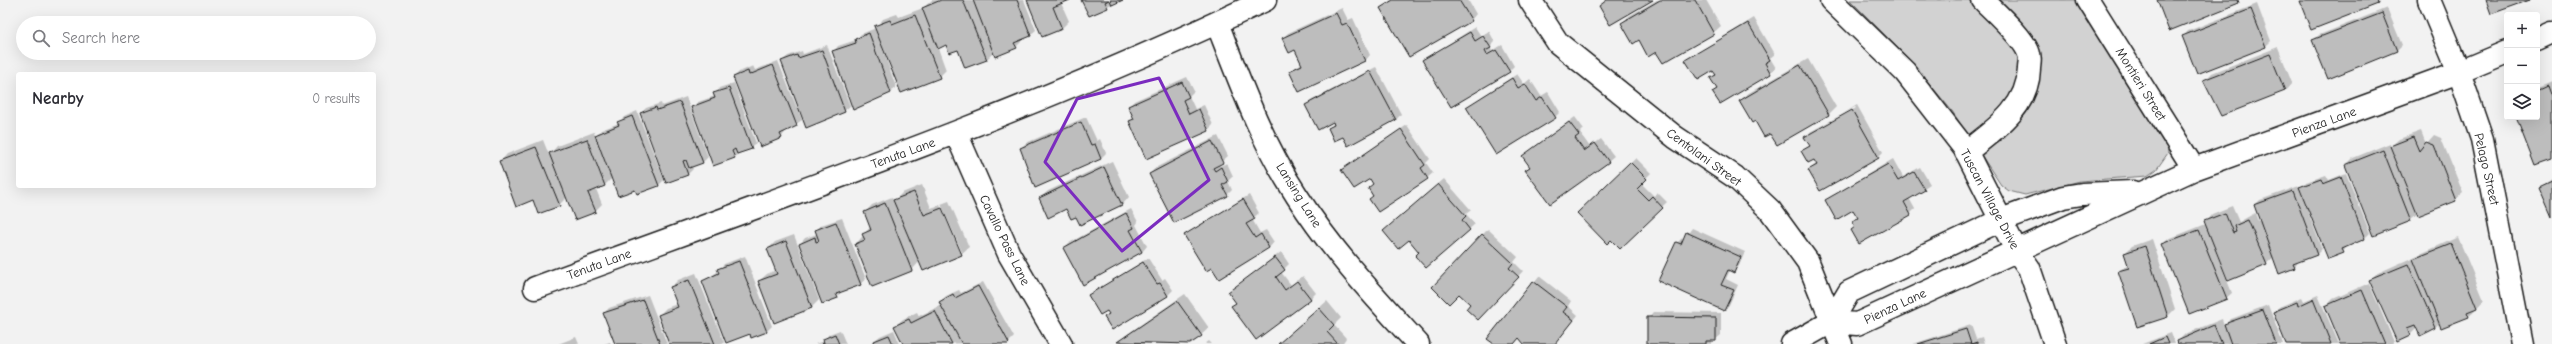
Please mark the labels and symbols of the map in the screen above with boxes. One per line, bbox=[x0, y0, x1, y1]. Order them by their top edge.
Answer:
street label: Montieri Street bbox=[2113, 45, 2170, 124]
street label: Pienza Lane bbox=[2290, 103, 2359, 141]
street label: Centolani Street bbox=[1664, 125, 1745, 190]
street label: Pelago Street bbox=[2471, 132, 2503, 208]
street label: Tenuta Lane bbox=[869, 134, 938, 172]
street label: Tuscan Village Drive bbox=[1957, 146, 2023, 252]
street label: Lansing Lane bbox=[1273, 160, 1325, 231]
street label: Cavallo Pass Lane bbox=[977, 192, 1034, 288]
street label: Tenuta Lane bbox=[565, 245, 634, 283]
street label: Pienza Lane bbox=[1861, 285, 1929, 327]

